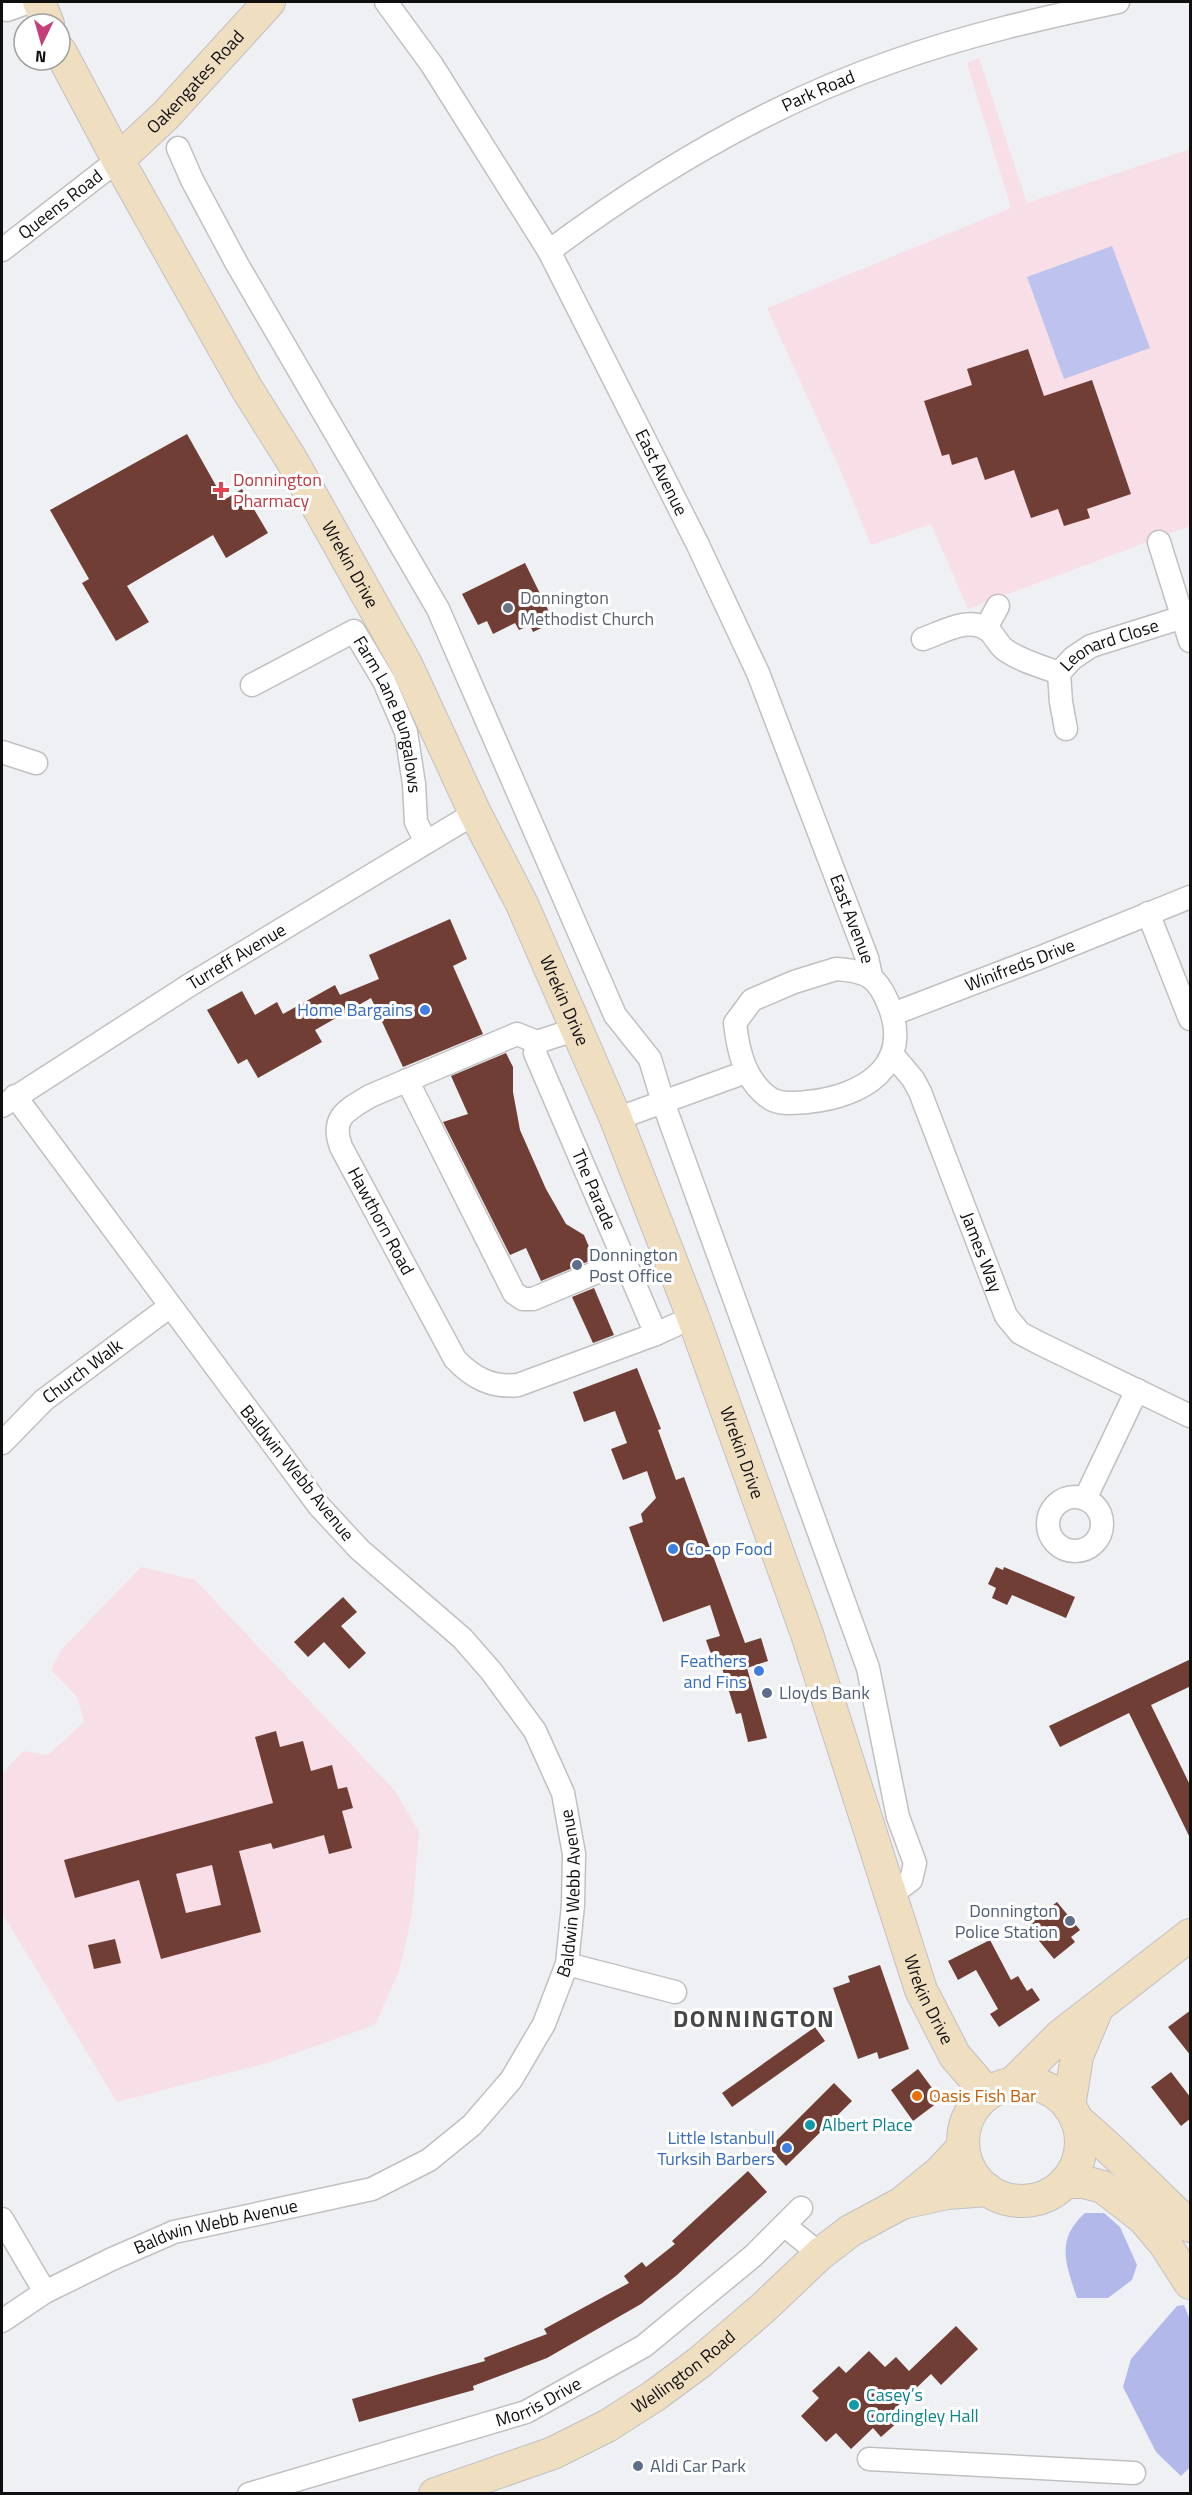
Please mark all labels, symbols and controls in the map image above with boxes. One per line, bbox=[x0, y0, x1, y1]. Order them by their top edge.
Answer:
north arrow bbox=[12, 12, 72, 72]
street label: Oakengates Road bbox=[140, 24, 250, 140]
text: N bbox=[34, 45, 47, 69]
street label: Park Road bbox=[777, 63, 859, 118]
street label: Queens Road bbox=[12, 163, 108, 246]
street label: East Avenue bbox=[628, 424, 695, 520]
place label: Donnington Pharmacy bbox=[233, 466, 322, 514]
marker: Donnington Pharmacy bbox=[214, 483, 228, 497]
street label: Wrekin Drive bbox=[315, 516, 386, 613]
place label: Donnington Methodist Church bbox=[520, 584, 654, 632]
marker: Donnington Methodist Church bbox=[501, 601, 515, 615]
street label: Leonard Close bbox=[1053, 611, 1162, 677]
street label: Farm Lane Bungalows bbox=[347, 630, 428, 794]
street label: East Avenue bbox=[823, 870, 882, 966]
street label: Turreff Avenue bbox=[182, 916, 291, 997]
street label: Winifreds Drive bbox=[961, 931, 1079, 998]
street label: Wrekin Drive bbox=[533, 951, 596, 1050]
place label: Home Bargains bbox=[297, 996, 413, 1023]
marker: Home Bargains bbox=[418, 1003, 432, 1017]
street label: The Parade bbox=[565, 1145, 624, 1234]
street label: Hawthorn Road bbox=[341, 1162, 421, 1280]
street label: James Way bbox=[954, 1208, 1010, 1296]
place label: Donnington Post Office bbox=[589, 1241, 678, 1289]
marker: Donnington Post Office bbox=[570, 1258, 584, 1272]
street label: Church Walk bbox=[36, 1332, 128, 1410]
street label: Baldwin Webb Avenue bbox=[234, 1399, 361, 1547]
street label: Wrekin Drive bbox=[713, 1403, 771, 1503]
place label: Co-op Food bbox=[685, 1535, 773, 1562]
marker: Co-op Food bbox=[666, 1542, 680, 1556]
place label: Feathers and Fins bbox=[680, 1647, 747, 1695]
marker: Feathers and Fins bbox=[752, 1664, 766, 1678]
place label: Lloyds Bank bbox=[779, 1679, 870, 1706]
marker: Lloyds Bank bbox=[760, 1686, 774, 1700]
street label: Baldwin Webb Avenue bbox=[549, 1807, 587, 1981]
place label: Donnington Police Station bbox=[955, 1897, 1058, 1945]
marker: Donnington Police Station bbox=[1063, 1914, 1077, 1928]
street label: Wrekin Drive bbox=[897, 1951, 961, 2049]
district label: DONNINGTON bbox=[673, 2000, 835, 2036]
place label: Oasis Fish Bar bbox=[929, 2082, 1036, 2109]
marker: Oasis Fish Bar bbox=[910, 2089, 924, 2103]
place label: Albert Place bbox=[822, 2111, 913, 2138]
marker: Albert Place bbox=[803, 2118, 817, 2132]
place label: Little Istanbull Turksih Barbers bbox=[657, 2124, 775, 2172]
marker: Little Istanbull Turksih Barbers bbox=[780, 2141, 794, 2155]
street label: Baldwin Webb Avenue bbox=[129, 2192, 300, 2261]
street label: Wellington Road bbox=[626, 2323, 741, 2420]
street label: Morris Drive bbox=[492, 2370, 586, 2433]
place label: Casey’s Cordingley Hall bbox=[866, 2381, 979, 2429]
marker: Casey’s Cordingley Hall bbox=[847, 2398, 861, 2412]
place label: Aldi Car Park bbox=[650, 2452, 746, 2479]
marker: Aldi Car Park bbox=[631, 2459, 645, 2473]

